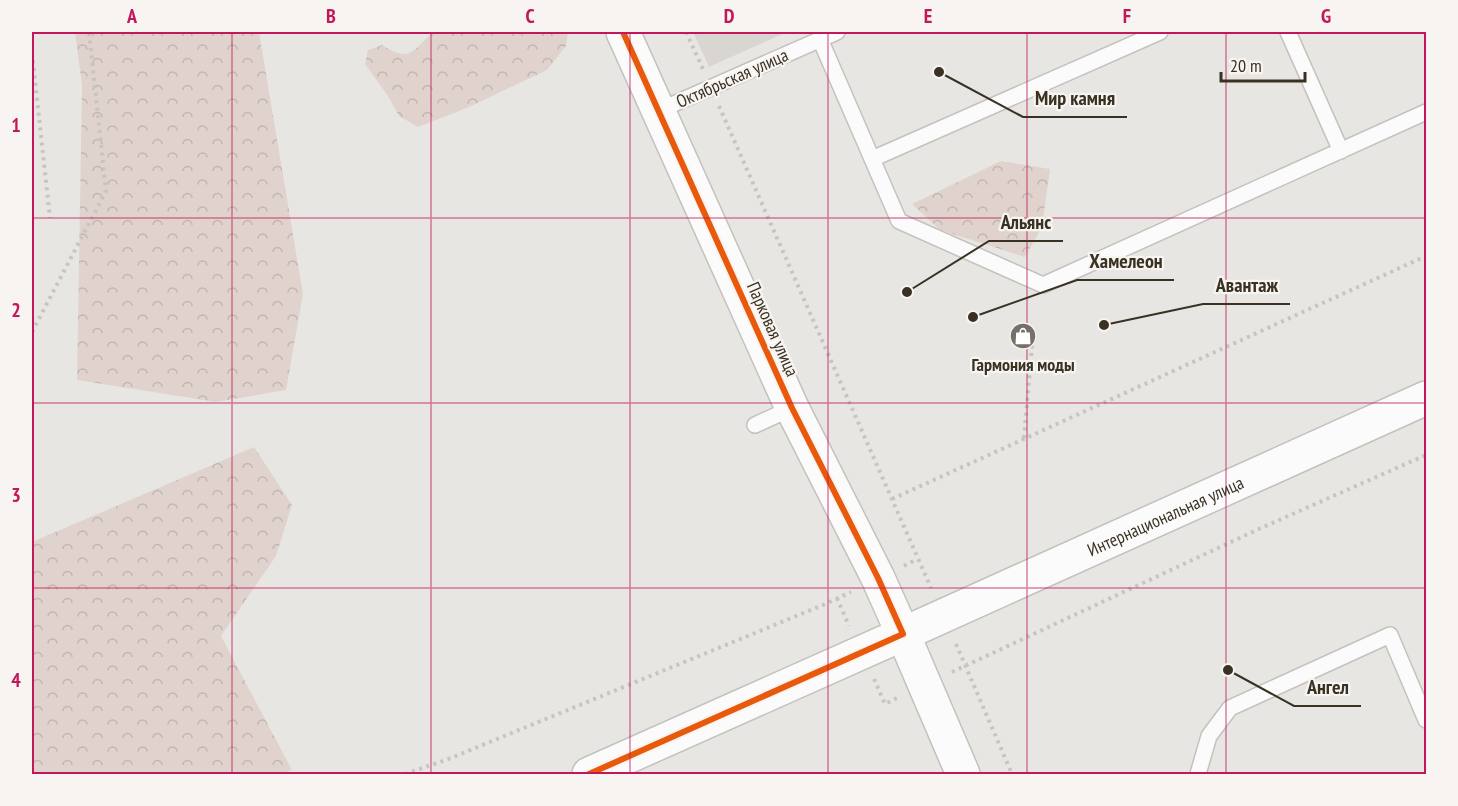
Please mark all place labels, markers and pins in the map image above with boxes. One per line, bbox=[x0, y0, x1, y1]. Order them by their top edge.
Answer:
callout: Мир камня bbox=[1023, 79, 1127, 117]
callout: Альянс bbox=[989, 203, 1063, 241]
callout: Хамелеон bbox=[1077, 242, 1174, 280]
callout: Авантаж bbox=[1203, 266, 1290, 304]
shop icon: Гармония моды bbox=[1008, 321, 1038, 351]
place label: Гармония моды bbox=[971, 353, 1075, 376]
callout: Ангел bbox=[1294, 668, 1361, 706]

